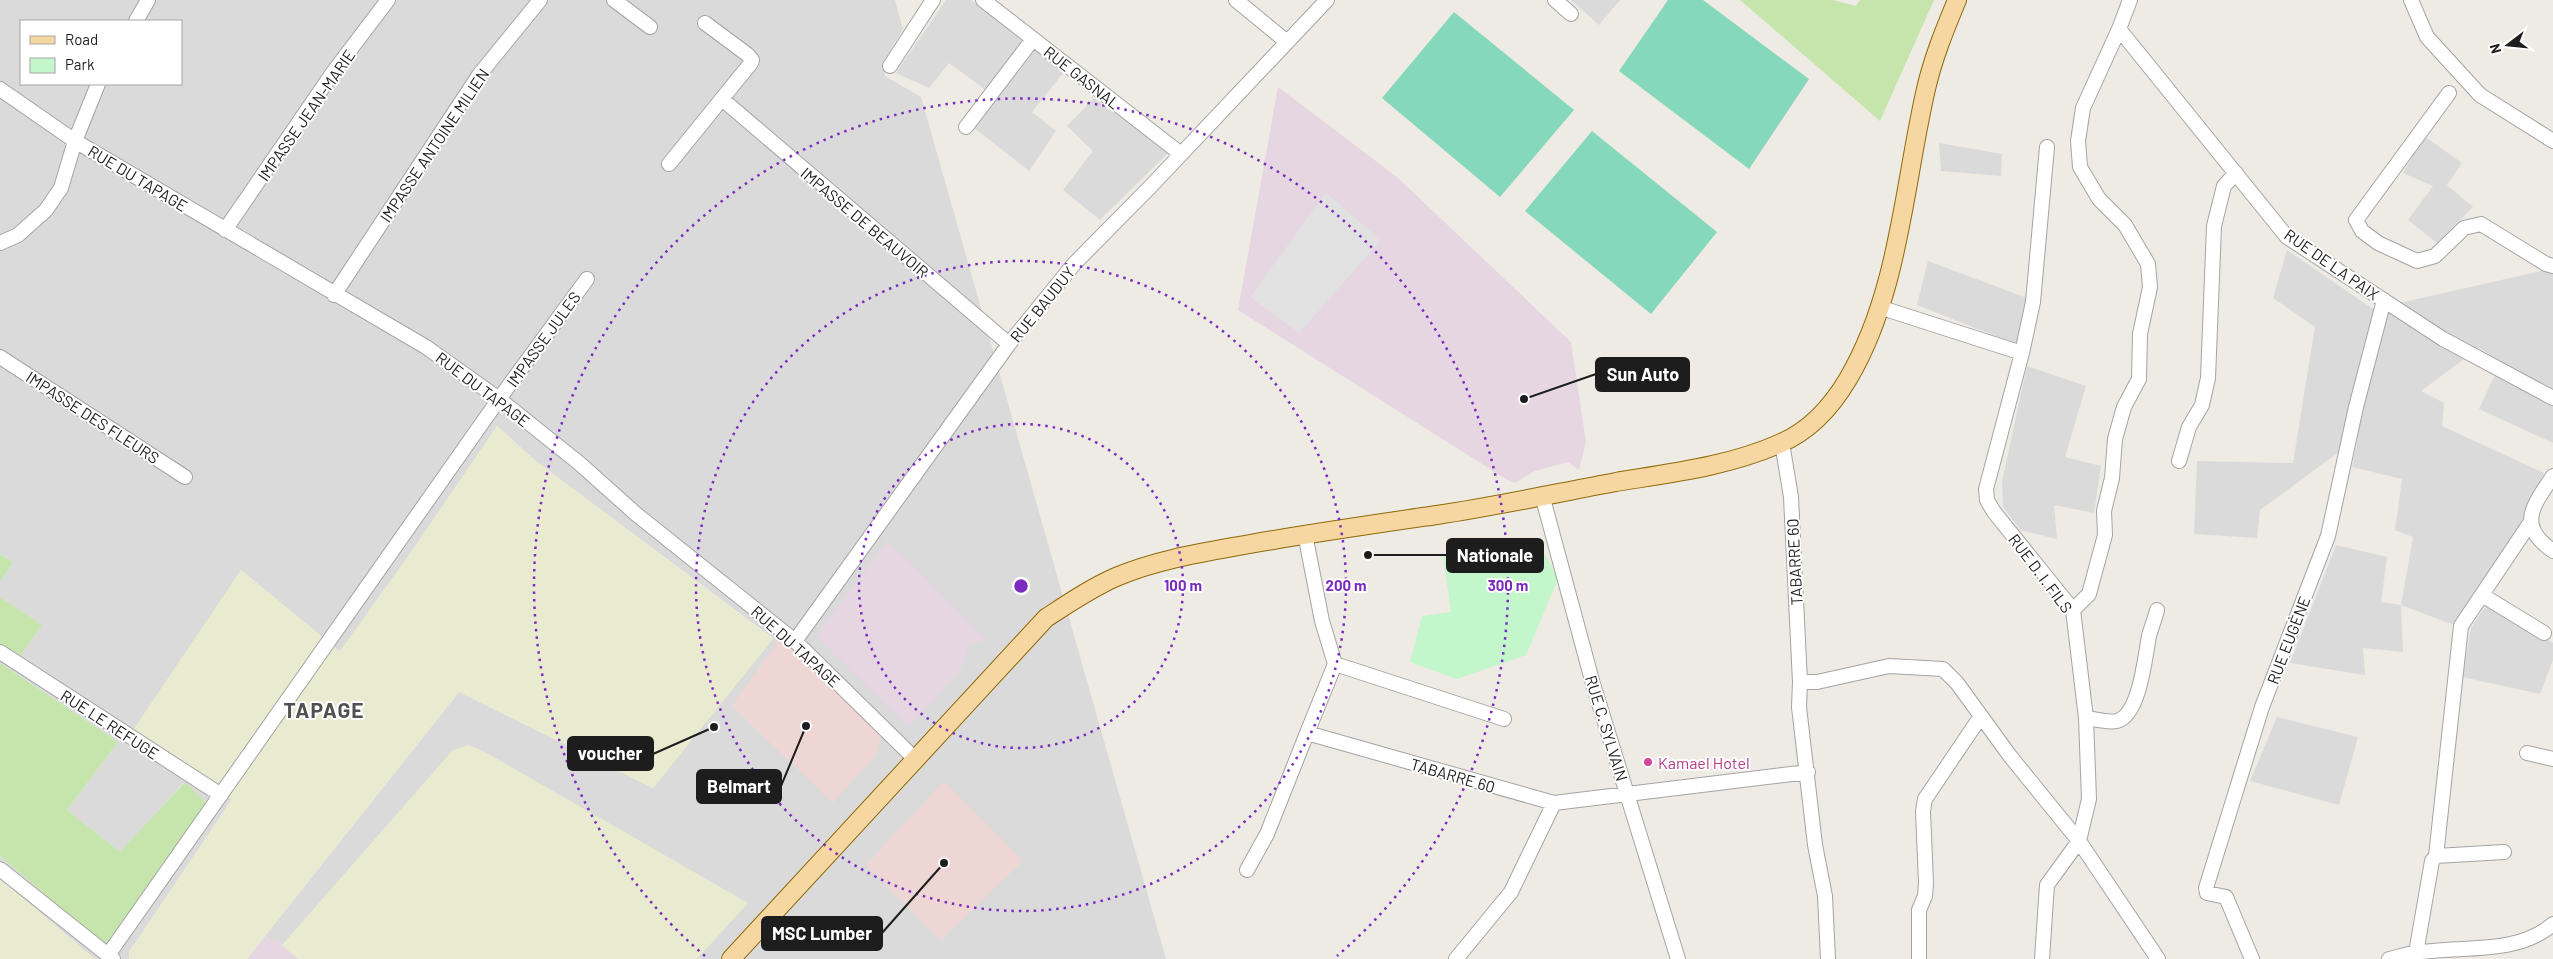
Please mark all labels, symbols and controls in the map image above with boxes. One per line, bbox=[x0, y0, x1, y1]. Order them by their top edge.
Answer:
legend bbox=[20, 20, 182, 85]
north arrow bbox=[2483, 20, 2533, 70]
text: Road bbox=[65, 30, 98, 48]
street label: RUE GASNAL bbox=[1040, 42, 1124, 112]
text: N bbox=[2486, 42, 2504, 56]
street label: IMPASSE JEAN-MARIE bbox=[254, 46, 358, 184]
text: Park bbox=[65, 55, 95, 73]
street label: IMPASSE ANTOINE MILIEN bbox=[375, 65, 493, 225]
street label: RUE DU TAPAGE bbox=[85, 141, 191, 215]
street label: IMPASSE DE BEAUVOIR bbox=[797, 163, 933, 281]
street label: RUE DE LA PAIX bbox=[2281, 224, 2383, 304]
street label: RUE BAUDUY bbox=[1006, 262, 1078, 346]
street label: IMPASSE JULES bbox=[502, 288, 584, 390]
street label: RUE DU TAPAGE bbox=[432, 348, 534, 430]
callout: Sun Auto bbox=[1596, 358, 1689, 391]
text: Sun Auto bbox=[1607, 363, 1679, 385]
street label: IMPASSE DES FLEURS bbox=[23, 367, 163, 467]
street label: TABARRE 60 bbox=[1782, 518, 1806, 606]
street label: RUE D. I. FILS bbox=[2005, 530, 2077, 616]
callout: Nationale bbox=[1447, 539, 1543, 572]
text: Nationale bbox=[1457, 544, 1533, 566]
text: 100 m bbox=[1164, 576, 1202, 594]
text: 200 m bbox=[1325, 576, 1367, 594]
text: 300 m bbox=[1488, 576, 1528, 594]
centre of rings bbox=[1012, 577, 1030, 595]
street label: RUE EUGÈNE bbox=[2263, 593, 2313, 687]
street label: RUE DU TAPAGE bbox=[748, 601, 844, 691]
street label: RUE C. SYLVAIN bbox=[1582, 673, 1632, 783]
street label: RUE LE REFUGE bbox=[57, 685, 163, 763]
district label: TAPAGE bbox=[283, 697, 365, 722]
callout: voucher bbox=[568, 737, 653, 770]
text: voucher bbox=[578, 742, 642, 764]
place label: Kamael Hotel bbox=[1658, 753, 1750, 772]
street label: TABARRE 60 bbox=[1409, 754, 1497, 796]
marker: Kamael Hotel bbox=[1642, 756, 1654, 768]
callout: Belmart bbox=[697, 770, 781, 803]
text: Belmart bbox=[707, 775, 771, 797]
callout: MSC Lumber bbox=[762, 917, 882, 950]
text: MSC Lumber bbox=[772, 922, 872, 944]

